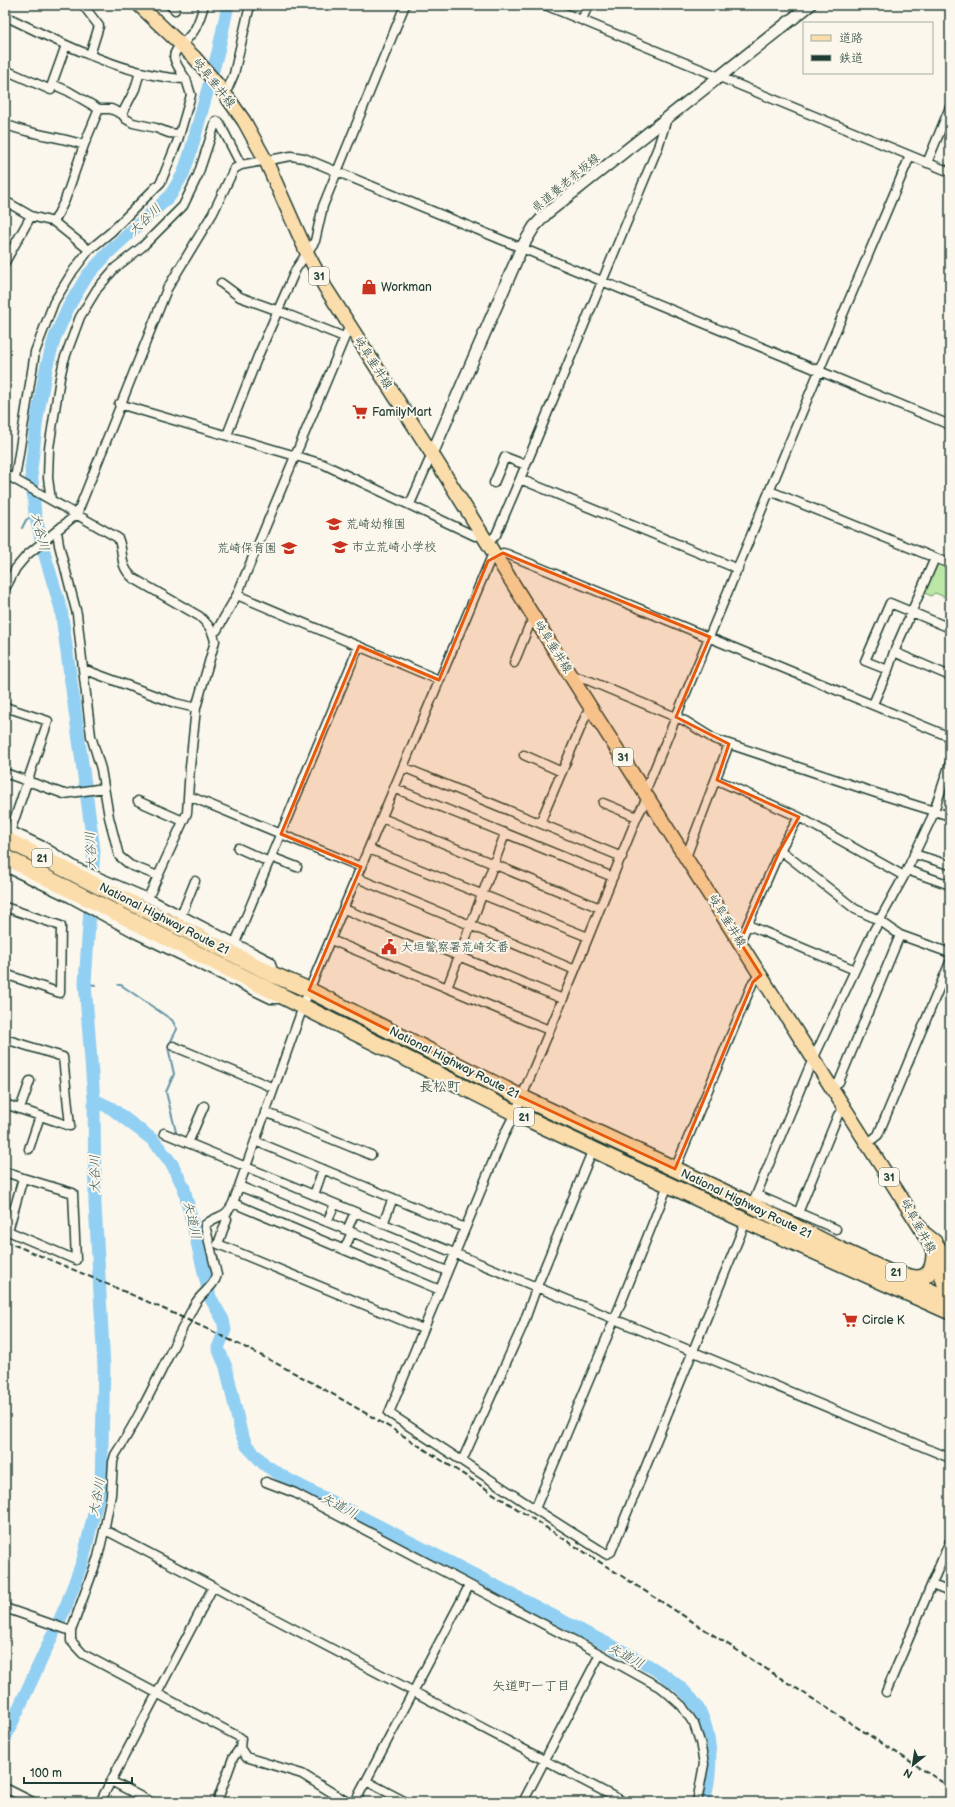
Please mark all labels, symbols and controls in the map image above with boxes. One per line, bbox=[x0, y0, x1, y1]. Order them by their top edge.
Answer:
legend bbox=[803, 22, 933, 74]
text: 道路 bbox=[839, 31, 863, 46]
text: 鉄道 bbox=[839, 51, 863, 66]
street label: 岐阜垂井線 bbox=[189, 55, 239, 111]
street label: 県道養老赤坂線 bbox=[529, 150, 603, 216]
water label: 大谷川 bbox=[125, 201, 165, 239]
road number: 31 bbox=[309, 267, 329, 285]
shop icon: Workman bbox=[360, 278, 378, 296]
place label: Workman bbox=[381, 280, 432, 295]
street label: 岐阜垂井線 bbox=[350, 334, 396, 392]
supermarket icon: FamilyMart bbox=[351, 403, 369, 421]
place label: FamilyMart bbox=[372, 405, 432, 420]
water label: 大谷川 bbox=[28, 511, 52, 553]
school or university icon: 荒崎幼稚園 bbox=[325, 515, 343, 533]
place label: 荒崎幼稚園 bbox=[346, 517, 406, 532]
school or university icon: 市立荒崎小学校 bbox=[331, 538, 349, 556]
school or university icon: 荒崎保育園 bbox=[280, 539, 298, 557]
place label: 市立荒崎小学校 bbox=[352, 540, 436, 555]
place label: 荒崎保育園 bbox=[217, 541, 277, 556]
street label: 岐阜垂井線 bbox=[531, 618, 575, 676]
road number: 31 bbox=[613, 748, 633, 766]
water label: 大谷川 bbox=[82, 831, 100, 871]
road number: 21 bbox=[32, 849, 52, 867]
street label: National Highway Route 21 bbox=[97, 880, 231, 958]
street label: 岐阜垂井線 bbox=[705, 892, 749, 950]
public building icon: 大垣警察署荒崎交番 bbox=[380, 938, 398, 956]
place label: 大垣警察署荒崎交番 bbox=[401, 940, 509, 955]
street label: National Highway Route 21 bbox=[387, 1024, 521, 1102]
district label: 長松町 bbox=[419, 1078, 461, 1095]
road number: 21 bbox=[514, 1108, 534, 1126]
water label: 大谷川 bbox=[87, 1154, 103, 1194]
street label: National Highway Route 21 bbox=[678, 1166, 814, 1242]
road number: 31 bbox=[879, 1168, 899, 1186]
street label: 岐阜垂井線 bbox=[897, 1196, 939, 1256]
water label: 矢道川 bbox=[180, 1199, 204, 1241]
road number: 21 bbox=[886, 1263, 906, 1281]
supermarket icon: Circle K bbox=[841, 1311, 859, 1329]
place label: Circle K bbox=[862, 1313, 905, 1328]
water label: 大谷川 bbox=[85, 1476, 109, 1518]
water label: 矢道川 bbox=[318, 1490, 360, 1522]
water label: 矢道川 bbox=[605, 1640, 647, 1672]
district label: 矢道町一丁目 bbox=[492, 1678, 570, 1694]
north arrow bbox=[893, 1745, 933, 1785]
scale bar bbox=[24, 1759, 132, 1785]
text: 100 m bbox=[30, 1766, 62, 1781]
text: N bbox=[901, 1766, 915, 1781]

